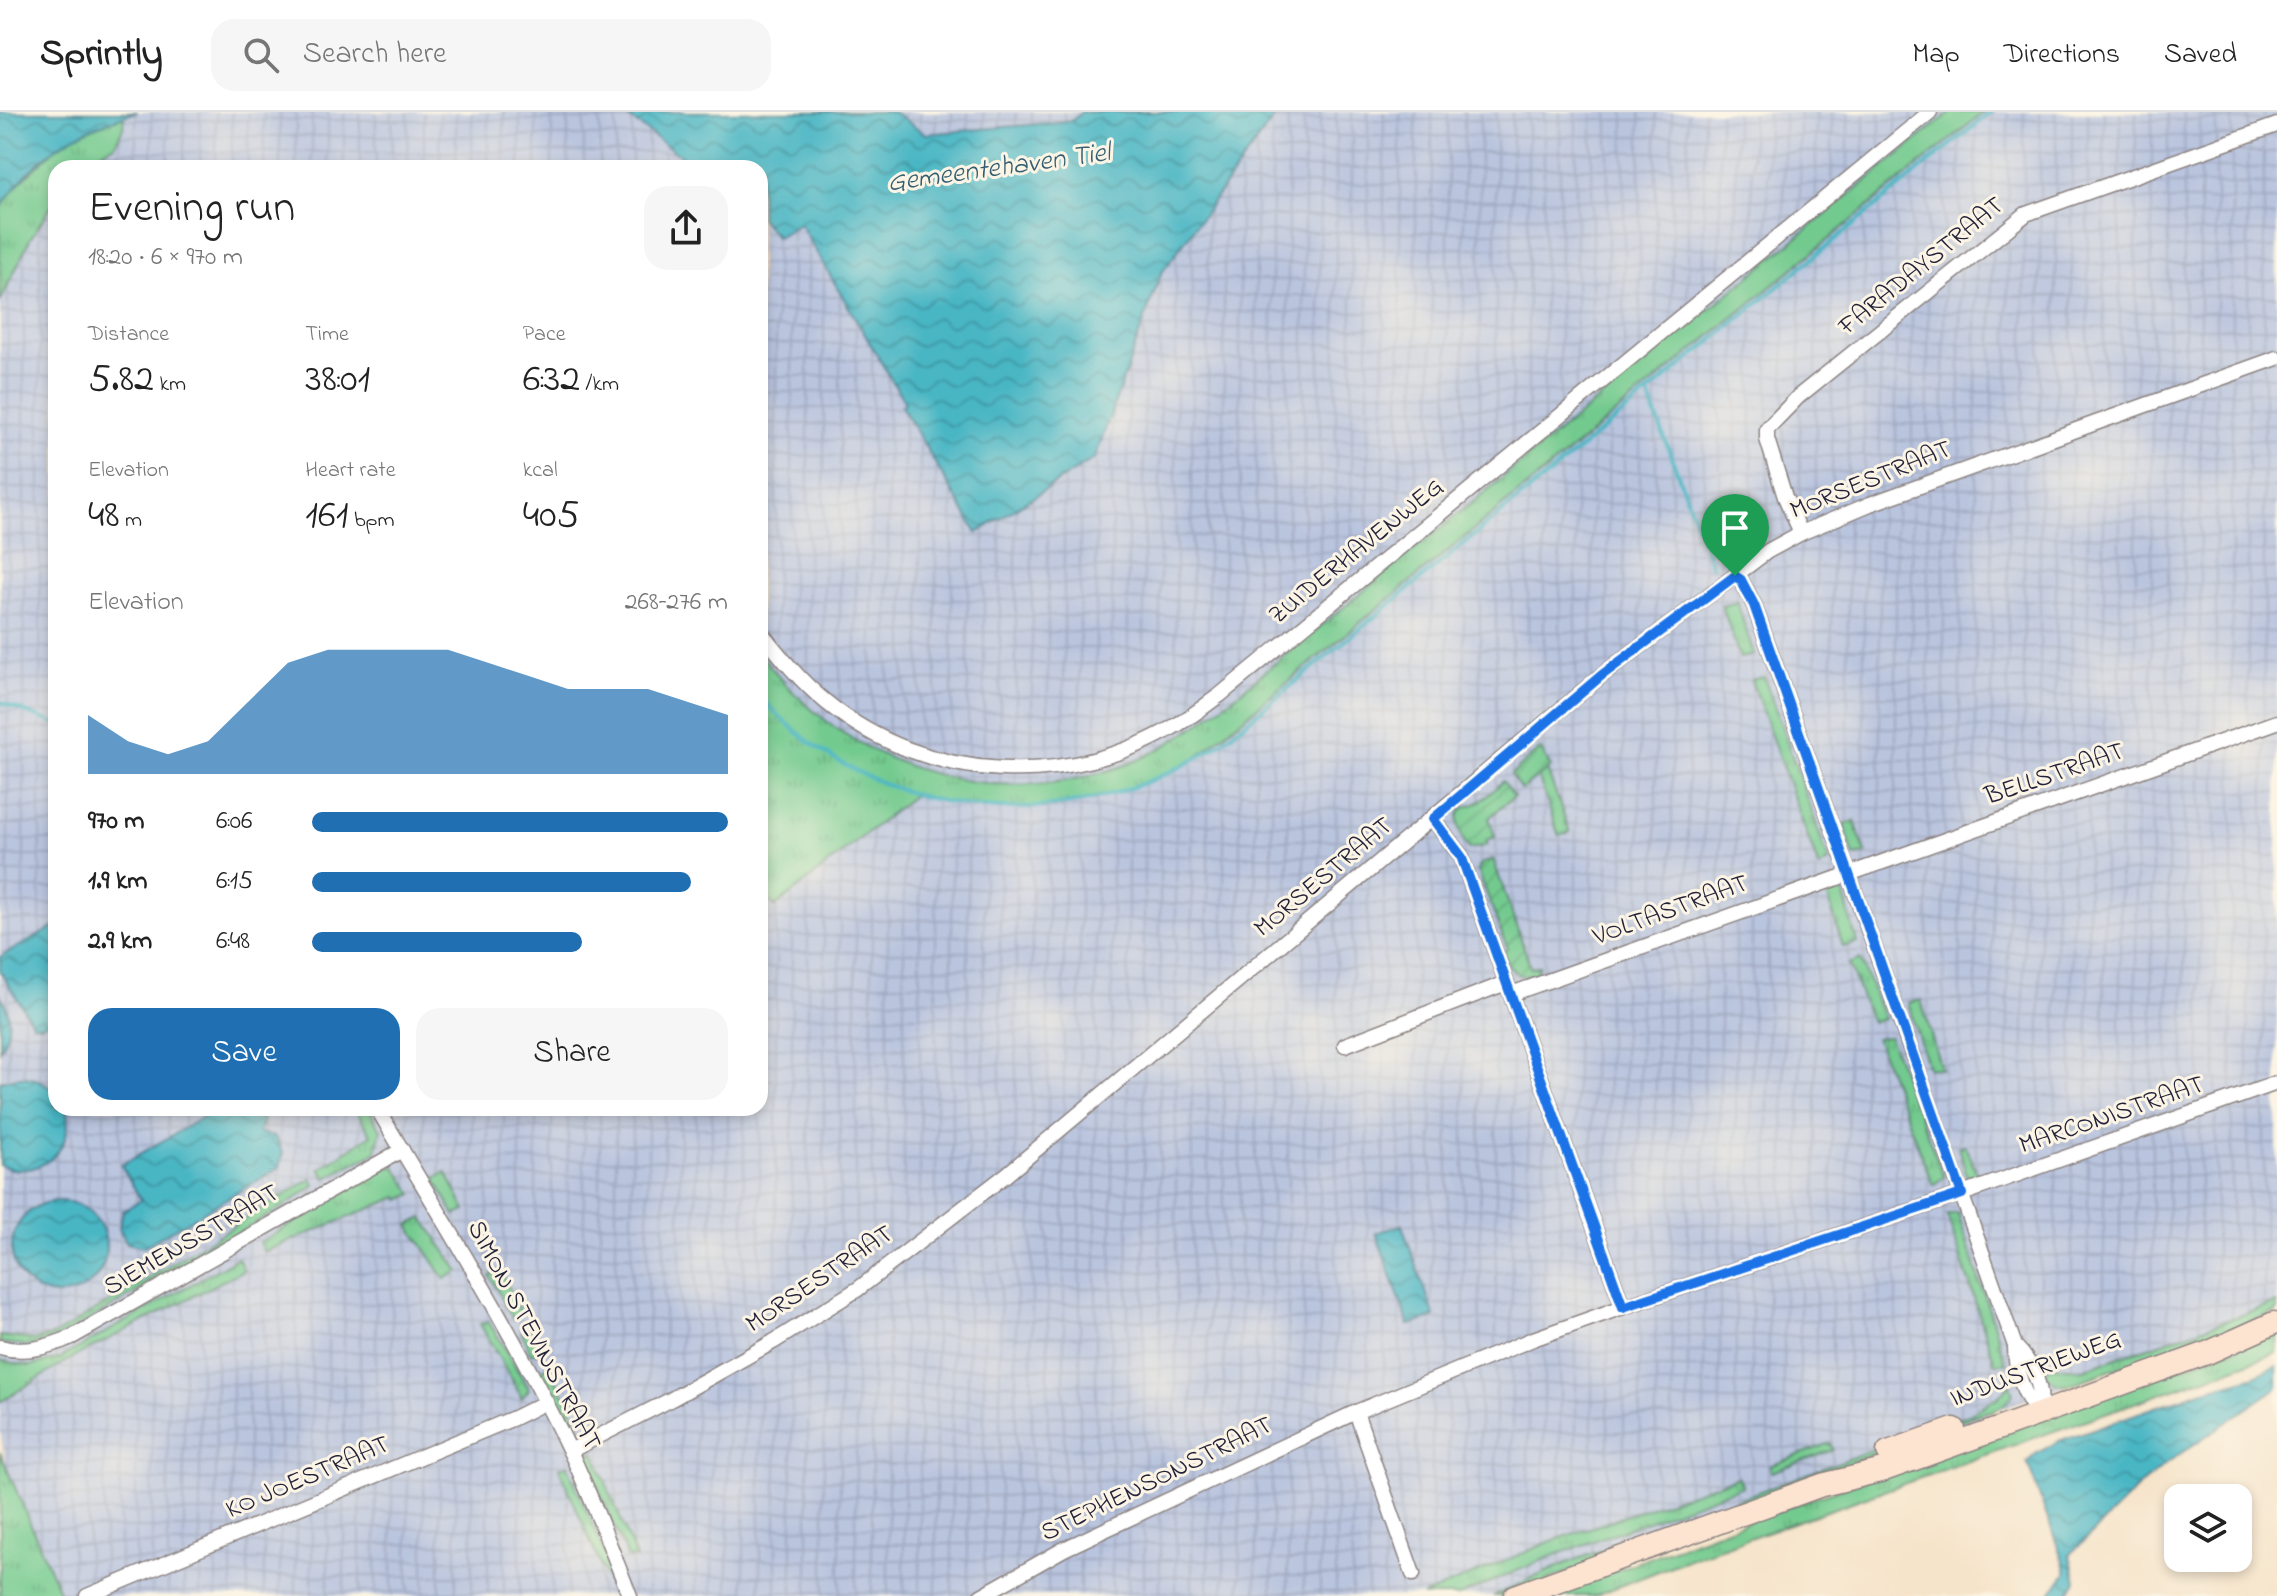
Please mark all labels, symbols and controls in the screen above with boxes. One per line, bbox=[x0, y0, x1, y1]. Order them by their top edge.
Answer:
search box bbox=[211, 19, 771, 91]
text: Sprintly bbox=[40, 27, 163, 83]
icon: search bbox=[239, 33, 283, 77]
text: Search here bbox=[303, 33, 446, 77]
text: Map bbox=[1912, 35, 1960, 76]
text: Directions bbox=[2004, 35, 2120, 76]
text: Saved bbox=[2164, 35, 2237, 76]
water label: Gemeentehaven Tiel bbox=[885, 133, 1116, 205]
text: Evening run bbox=[88, 177, 295, 241]
button: share bbox=[644, 186, 728, 270]
street label: FARADAYSTRAAT bbox=[1830, 188, 2013, 346]
text: 18:20 · 6 × 970 m bbox=[88, 239, 243, 277]
text: Distance bbox=[88, 319, 169, 351]
text: Time bbox=[305, 319, 349, 351]
text: Pace bbox=[523, 319, 566, 351]
text: 5.82 bbox=[88, 351, 154, 410]
text: 38:01 bbox=[305, 351, 370, 410]
text: 6:32 bbox=[523, 351, 580, 410]
text: km bbox=[154, 369, 186, 401]
text: /km bbox=[580, 369, 619, 401]
street label: MORSESTRAAT bbox=[1785, 431, 1957, 531]
text: Elevation bbox=[88, 455, 169, 487]
text: Heart rate bbox=[305, 455, 396, 487]
text: kcal bbox=[523, 455, 558, 487]
street label: ZUIDERHAVENWEG bbox=[1261, 469, 1453, 635]
text: 48 bbox=[88, 487, 119, 546]
text: 161 bbox=[305, 487, 348, 546]
text: 405 bbox=[523, 487, 579, 546]
pin bbox=[1701, 494, 1769, 576]
text: m bbox=[119, 505, 142, 537]
text: bpm bbox=[348, 505, 395, 537]
icon: arrive bbox=[1713, 506, 1757, 550]
text: Elevation bbox=[88, 584, 184, 622]
text: 268–276 m bbox=[625, 584, 728, 622]
street label: BELLSTRAAT bbox=[1979, 733, 2130, 817]
text: 970 m bbox=[88, 803, 144, 841]
text: 6:06 bbox=[216, 803, 252, 841]
street label: MORSESTRAAT bbox=[1246, 808, 1402, 948]
text: 1.9 km bbox=[88, 863, 147, 901]
text: 6:15 bbox=[216, 863, 253, 901]
street label: VOLTASTRAAT bbox=[1587, 865, 1754, 957]
text: 2.9 km bbox=[88, 923, 152, 961]
text: 6:48 bbox=[216, 923, 250, 961]
button: Save bbox=[88, 1008, 400, 1100]
button: Share bbox=[416, 1008, 728, 1100]
street label: MARCONISTRAAT bbox=[2014, 1066, 2210, 1165]
street label: SIEMENSSTRAAT bbox=[97, 1175, 287, 1307]
street label: SIMON STEVINSTRAAT bbox=[456, 1214, 610, 1458]
street label: MORSESTRAAT bbox=[738, 1216, 902, 1344]
street label: INDUSTRIEWEG bbox=[1945, 1321, 2127, 1419]
street label: STEPHENSONSTRAAT bbox=[1035, 1407, 1279, 1553]
street label: KO JOESTRAAT bbox=[220, 1426, 396, 1530]
map controls bbox=[2164, 1484, 2252, 1572]
button: layers bbox=[2164, 1484, 2252, 1572]

